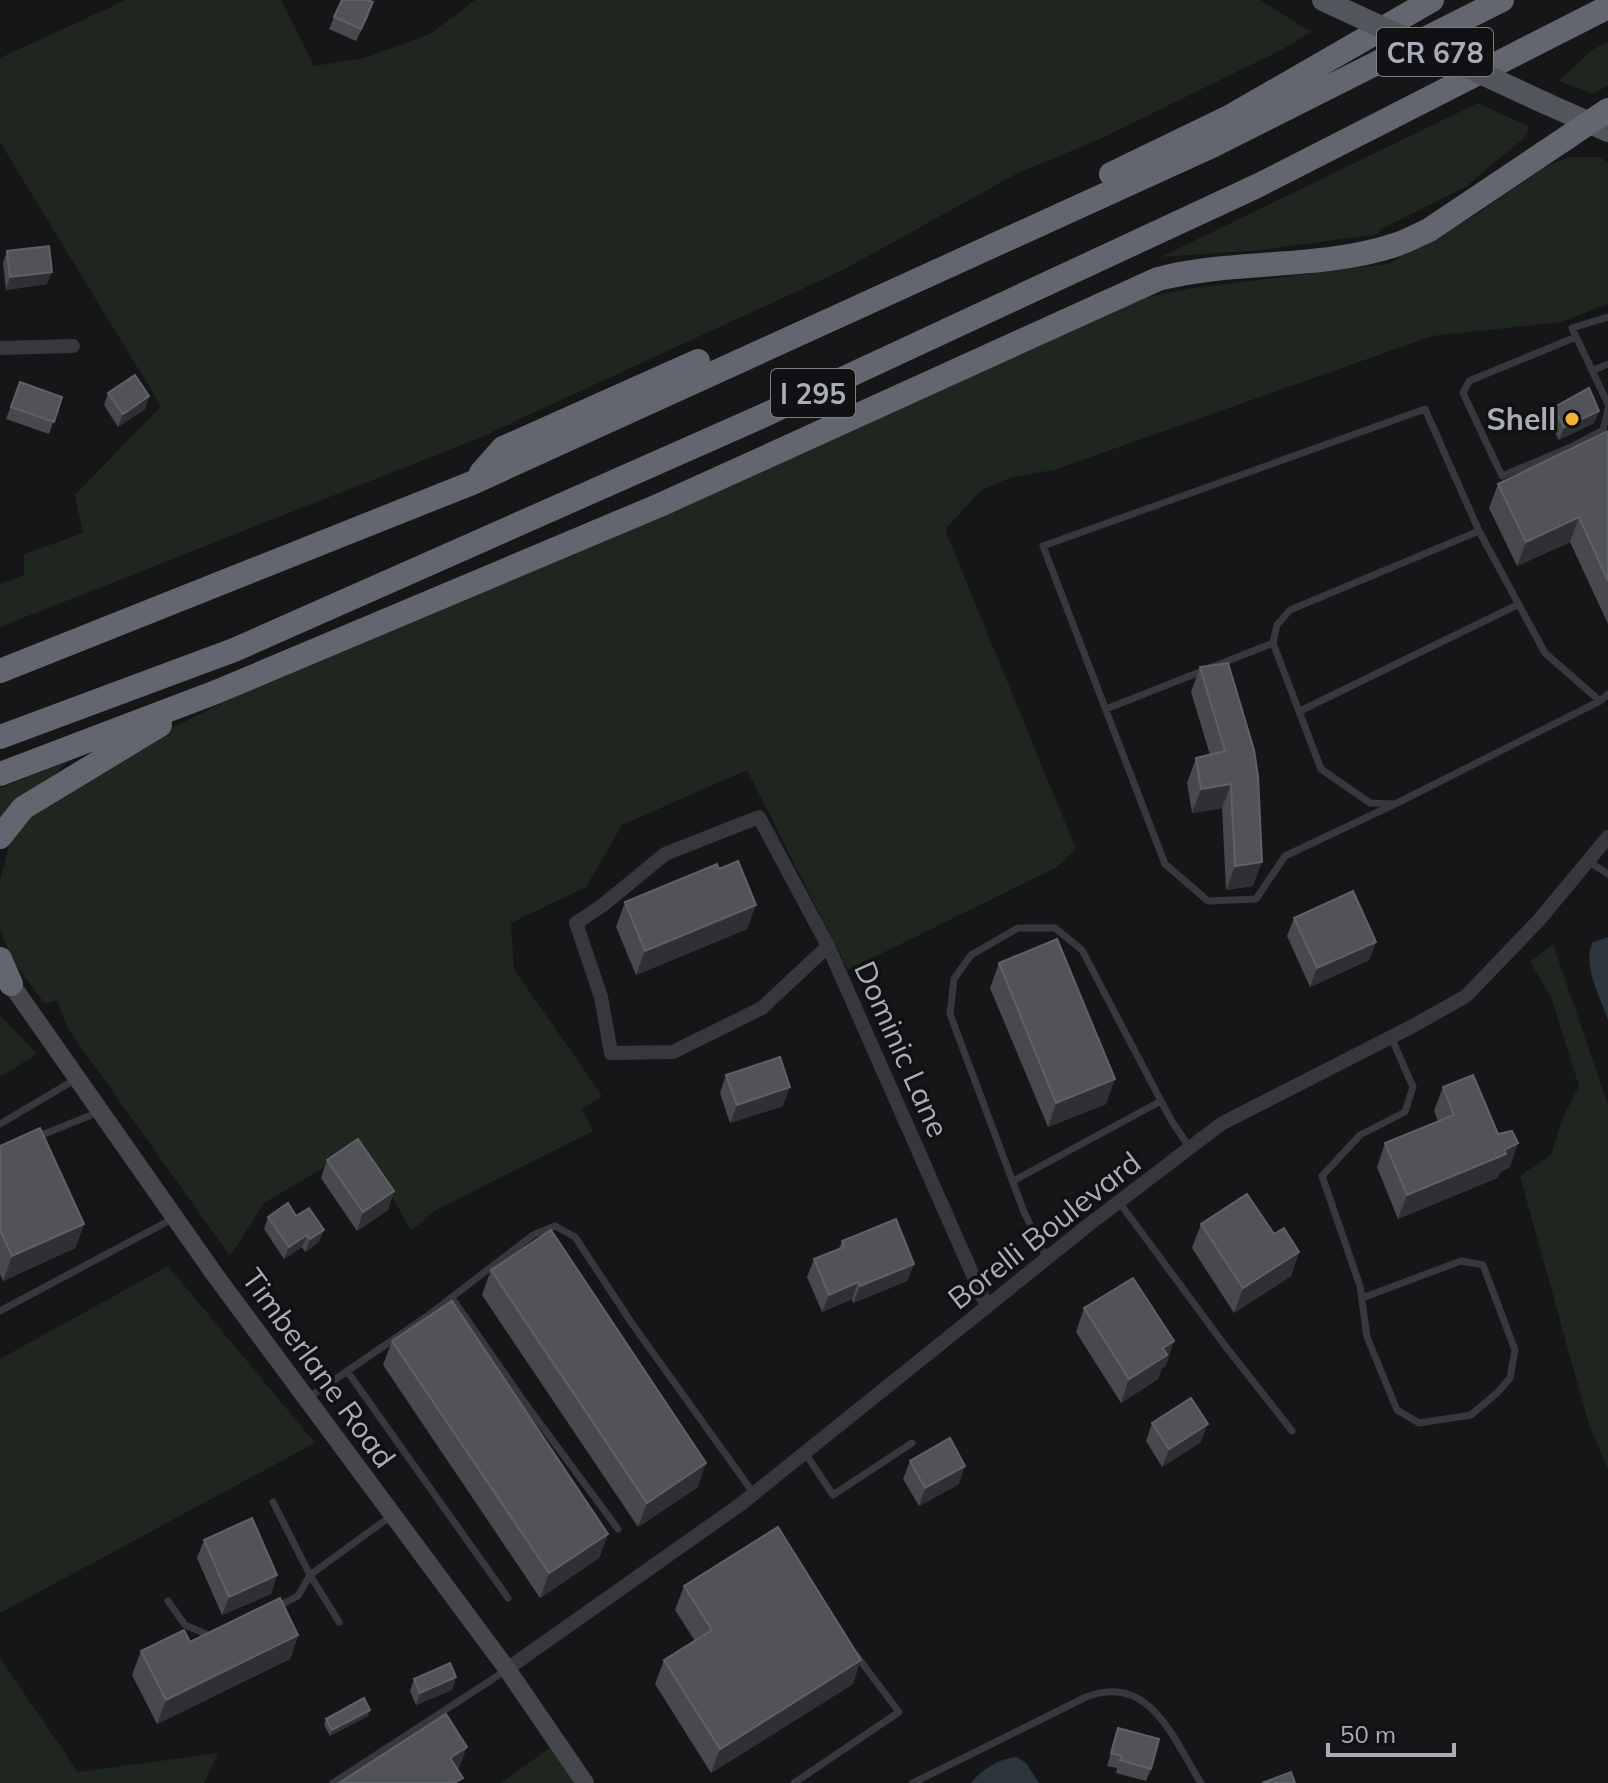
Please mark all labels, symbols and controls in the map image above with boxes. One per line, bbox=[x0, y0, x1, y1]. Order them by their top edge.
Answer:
road number: CR 678 bbox=[1377, 28, 1493, 76]
road number: I 295 bbox=[771, 369, 855, 417]
place label: Shell bbox=[1486, 400, 1556, 438]
marker: Shell bbox=[1563, 410, 1581, 428]
street label: Dominic Lane bbox=[846, 955, 958, 1143]
street label: Borelli Boulevard bbox=[940, 1143, 1148, 1317]
street label: Timberlane Road bbox=[234, 1261, 404, 1475]
scale bar bbox=[1328, 1707, 1454, 1757]
text: 50 m bbox=[1340, 1719, 1396, 1749]

